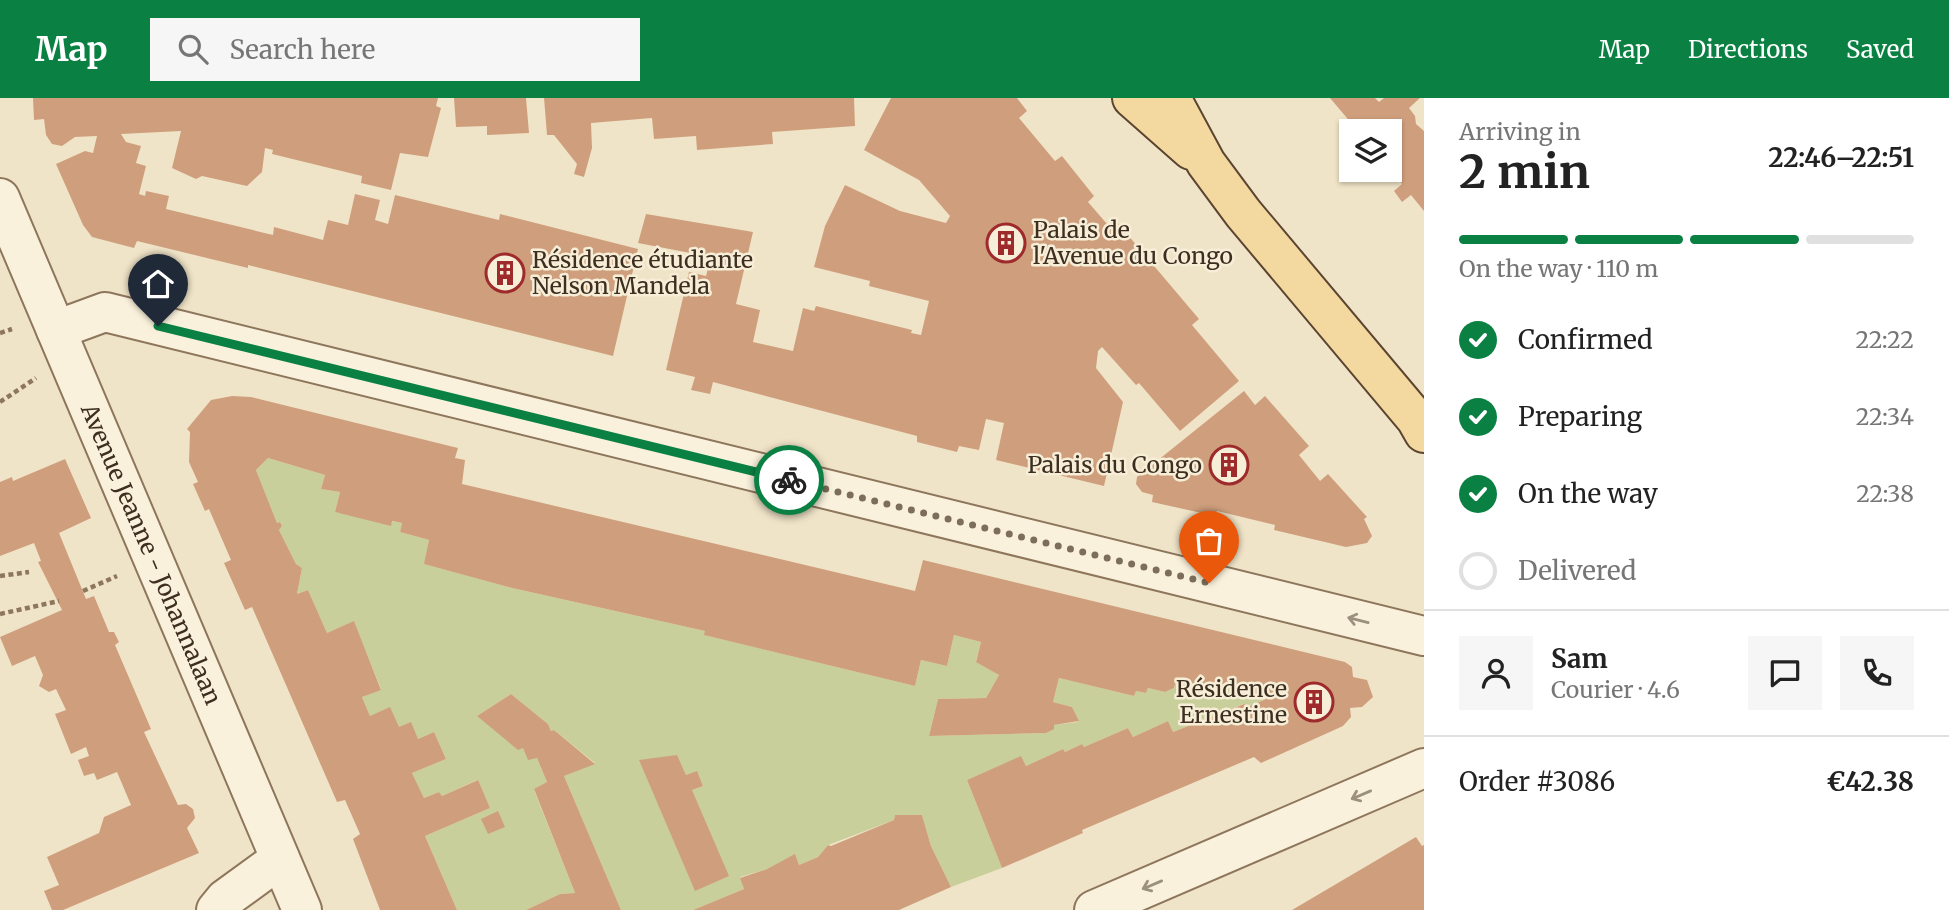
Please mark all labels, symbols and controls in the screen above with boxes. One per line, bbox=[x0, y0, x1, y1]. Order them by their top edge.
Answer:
search box bbox=[150, 18, 640, 81]
text: Map bbox=[35, 29, 108, 70]
icon: search bbox=[174, 30, 212, 68]
text: Search here bbox=[230, 33, 375, 66]
text: Map bbox=[1599, 34, 1650, 65]
text: Directions bbox=[1688, 34, 1808, 65]
text: Saved bbox=[1846, 34, 1914, 65]
text: Arriving in bbox=[1459, 117, 1581, 146]
map controls bbox=[1339, 119, 1402, 182]
button: layers bbox=[1339, 119, 1402, 182]
text: 22:46–22:51 bbox=[1768, 141, 1914, 174]
text: 2 min bbox=[1459, 143, 1590, 201]
place label: Palais de l'Avenue du Congo bbox=[1033, 215, 1233, 270]
building icon: Palais de l'Avenue du Congo bbox=[985, 222, 1027, 264]
place label: Résidence étudiante Nelson Mandela bbox=[532, 245, 753, 300]
building icon: Résidence étudiante Nelson Mandela bbox=[484, 252, 526, 294]
pin bbox=[128, 254, 188, 326]
text: On the way · 110 m bbox=[1459, 254, 1658, 283]
icon: home bbox=[139, 265, 177, 303]
icon: check bbox=[1459, 321, 1497, 359]
text: Confirmed bbox=[1518, 323, 1653, 356]
text: 22:22 bbox=[1855, 325, 1914, 354]
street label: Avenue Jeanne - Johannalaan bbox=[75, 398, 228, 709]
icon: check bbox=[1459, 398, 1497, 436]
text: Preparing bbox=[1518, 400, 1642, 433]
text: 22:34 bbox=[1856, 402, 1914, 431]
building icon: Palais du Congo bbox=[1208, 444, 1250, 486]
courier bbox=[754, 445, 824, 515]
place label: Palais du Congo bbox=[1027, 450, 1202, 479]
icon: bike bbox=[770, 461, 808, 499]
icon: check bbox=[1459, 475, 1497, 513]
text: On the way bbox=[1518, 477, 1658, 510]
text: 22:38 bbox=[1856, 479, 1914, 508]
pin bbox=[1179, 511, 1239, 583]
icon: bag bbox=[1190, 522, 1228, 560]
text: Delivered bbox=[1518, 554, 1637, 587]
one-way arrow bbox=[1347, 613, 1370, 626]
button: person bbox=[1459, 636, 1533, 710]
button: chat bbox=[1748, 636, 1822, 710]
button: phone bbox=[1840, 636, 1914, 710]
text: Sam bbox=[1551, 642, 1608, 675]
place label: Résidence Ernestine bbox=[1176, 674, 1287, 729]
text: Courier · 4.6 bbox=[1551, 675, 1680, 704]
building icon: Résidence Ernestine bbox=[1293, 681, 1335, 723]
text: Order #3086 bbox=[1459, 765, 1615, 798]
text: €42.38 bbox=[1826, 765, 1914, 798]
one-way arrow bbox=[1351, 789, 1373, 802]
one-way arrow bbox=[1142, 879, 1164, 892]

